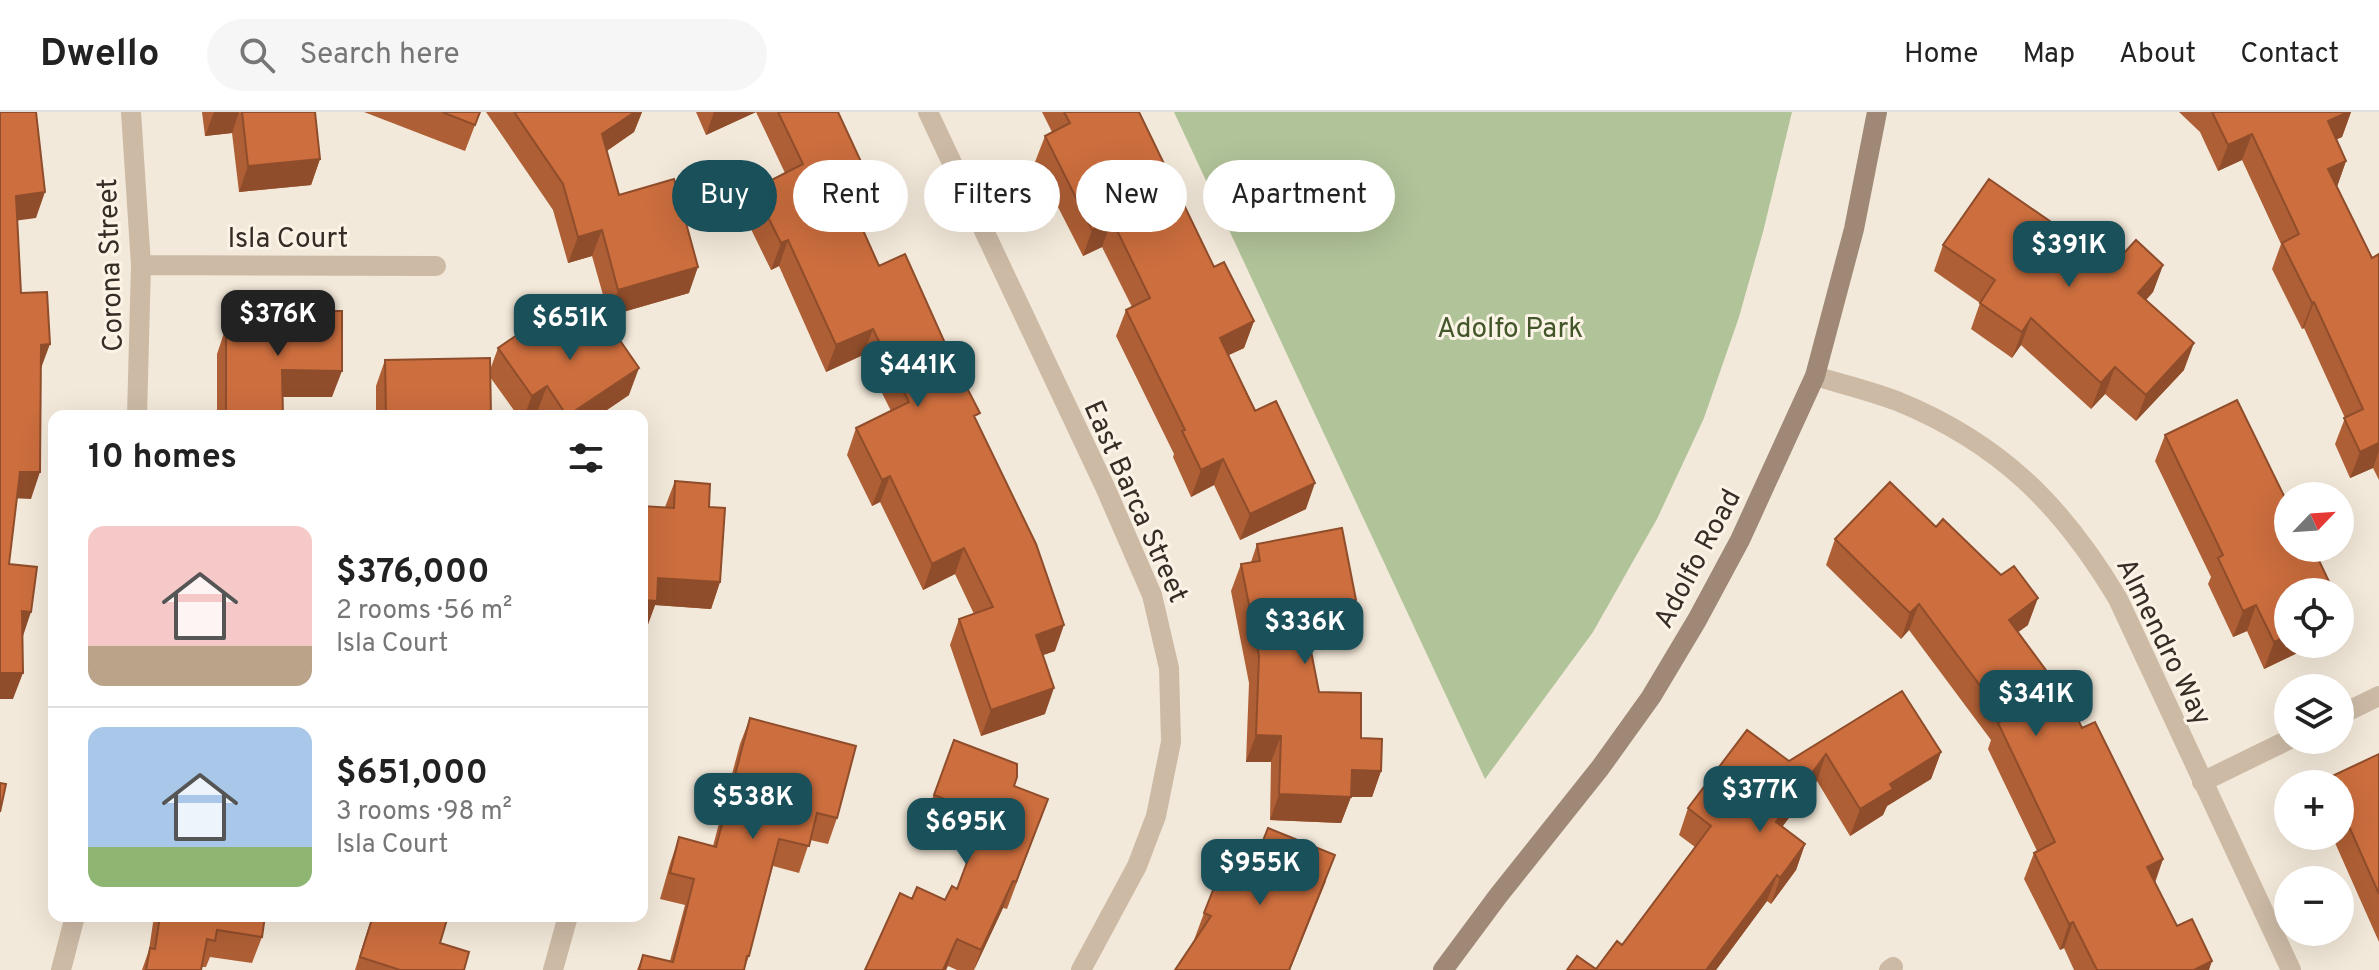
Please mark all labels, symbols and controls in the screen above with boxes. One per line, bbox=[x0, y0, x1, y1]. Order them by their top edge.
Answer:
search box bbox=[207, 19, 767, 91]
text: Dwello bbox=[40, 31, 159, 80]
icon: search bbox=[235, 33, 279, 77]
text: Search here bbox=[299, 37, 460, 74]
text: Home bbox=[1904, 37, 1978, 73]
text: Map bbox=[2022, 37, 2075, 73]
text: About bbox=[2119, 37, 2196, 73]
text: Contact bbox=[2240, 37, 2339, 73]
chip: Buy bbox=[672, 160, 777, 232]
chip: Rent bbox=[793, 160, 908, 232]
chip: Filters bbox=[924, 160, 1060, 232]
chip: New bbox=[1076, 160, 1187, 232]
chip: Apartment bbox=[1203, 160, 1395, 232]
street label: Corona Street bbox=[91, 177, 133, 352]
pin: $391K bbox=[2013, 221, 2125, 289]
street label: Isla Court bbox=[228, 222, 348, 258]
text: $391K bbox=[2031, 230, 2107, 263]
pin: $376K bbox=[222, 290, 334, 358]
pin: $651K bbox=[514, 294, 626, 362]
text: $376K bbox=[239, 299, 317, 332]
text: $651K bbox=[532, 303, 608, 336]
park label: Adolfo Park bbox=[1437, 312, 1583, 348]
pin: $441K bbox=[862, 341, 974, 409]
text: $441K bbox=[879, 350, 957, 383]
street label: East Barca Street bbox=[1074, 396, 1195, 609]
icon: filters bbox=[564, 436, 608, 480]
text: 10 homes bbox=[88, 437, 237, 480]
north arrow bbox=[2274, 482, 2354, 562]
map controls bbox=[2274, 482, 2354, 946]
street label: Adolfo Road bbox=[1647, 483, 1750, 635]
text: $376,000 bbox=[336, 552, 490, 595]
street label: Almendro Way bbox=[2106, 553, 2218, 732]
icon: home bbox=[152, 558, 248, 654]
button: locate bbox=[2274, 578, 2354, 658]
text: 2 rooms · 56 m² bbox=[336, 595, 512, 628]
pin: $336K bbox=[1249, 598, 1361, 666]
text: $336K bbox=[1264, 607, 1346, 640]
text: Isla Court bbox=[336, 628, 448, 661]
pin: $341K bbox=[1980, 670, 2092, 738]
button: layers bbox=[2274, 674, 2354, 754]
text: $341K bbox=[1998, 679, 2074, 712]
text: $651,000 bbox=[336, 753, 488, 796]
icon: home bbox=[152, 759, 248, 855]
pin: $377K bbox=[1704, 766, 1816, 834]
button: + bbox=[2274, 770, 2354, 850]
pin: $538K bbox=[697, 773, 809, 841]
text: $377K bbox=[1721, 775, 1799, 808]
text: $538K bbox=[712, 782, 794, 815]
text: 3 rooms · 98 m² bbox=[336, 796, 512, 829]
pin: $695K bbox=[910, 798, 1022, 866]
text: $695K bbox=[925, 807, 1007, 840]
text: Isla Court bbox=[336, 829, 448, 862]
pin: $955K bbox=[1204, 839, 1316, 907]
text: $955K bbox=[1219, 848, 1301, 881]
button: − bbox=[2274, 866, 2354, 946]

